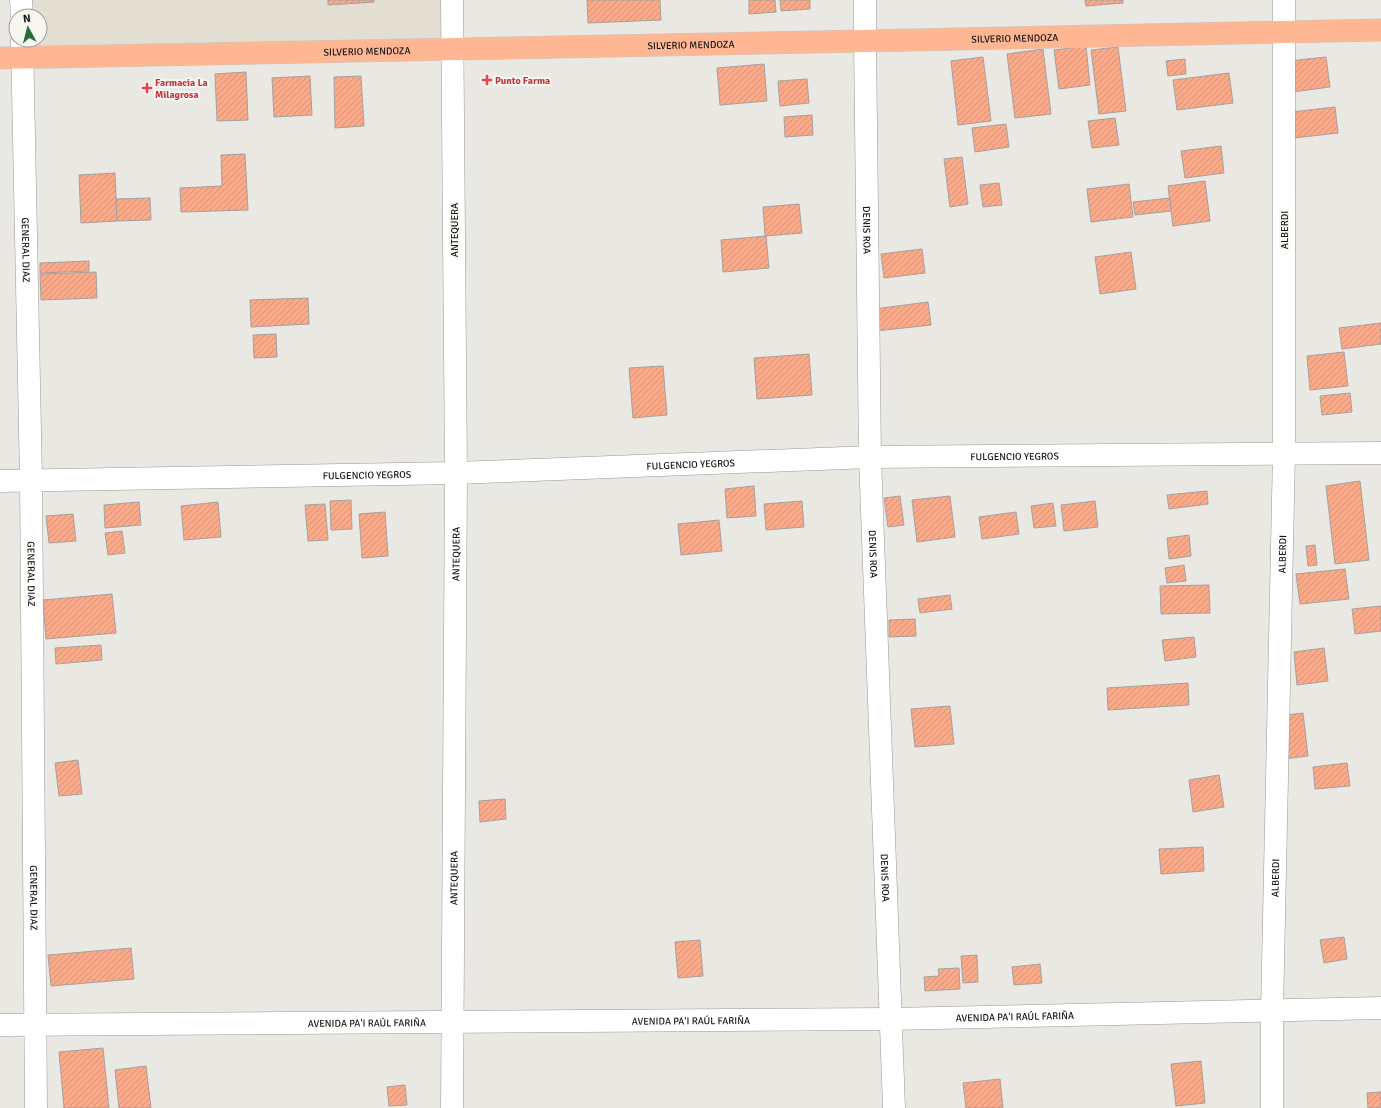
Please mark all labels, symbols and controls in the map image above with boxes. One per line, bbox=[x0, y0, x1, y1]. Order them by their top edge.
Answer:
north arrow bbox=[8, 8, 48, 48]
text: N bbox=[22, 12, 31, 25]
street label: SILVERIO MENDOZA bbox=[971, 32, 1059, 46]
street label: SILVERIO MENDOZA bbox=[647, 39, 735, 52]
street label: SILVERIO MENDOZA bbox=[323, 45, 411, 59]
marker: Punto Farma bbox=[482, 75, 492, 85]
place label: Punto Farma bbox=[495, 75, 550, 87]
place label: Farmacia La Milagrosa bbox=[155, 77, 208, 101]
marker: Farmacia La Milagrosa bbox=[142, 83, 152, 93]
street label: ANTEQUERA bbox=[449, 203, 461, 257]
street label: DENIS ROA bbox=[860, 206, 873, 254]
street label: ALBERDI bbox=[1279, 211, 1291, 249]
street label: GENERAL DIAZ bbox=[19, 217, 32, 283]
street label: FULGENCIO YEGROS bbox=[970, 451, 1059, 463]
street label: FULGENCIO YEGROS bbox=[646, 457, 736, 473]
street label: FULGENCIO YEGROS bbox=[323, 469, 412, 482]
street label: ANTEQUERA bbox=[450, 527, 463, 581]
street label: DENIS ROA bbox=[866, 530, 879, 578]
street label: ALBERDI bbox=[1276, 535, 1289, 573]
street label: GENERAL DIAZ bbox=[24, 541, 37, 607]
street label: ANTEQUERA bbox=[448, 851, 461, 905]
street label: DENIS ROA bbox=[878, 853, 891, 902]
street label: ALBERDI bbox=[1269, 859, 1282, 897]
street label: GENERAL DIAZ bbox=[27, 865, 40, 931]
street label: AVENIDA PA'I RAÚL FARIÑA bbox=[956, 1010, 1074, 1025]
street label: AVENIDA PA'I RAÚL FARIÑA bbox=[632, 1014, 750, 1028]
street label: AVENIDA PA'I RAÚL FARIÑA bbox=[308, 1016, 426, 1030]

